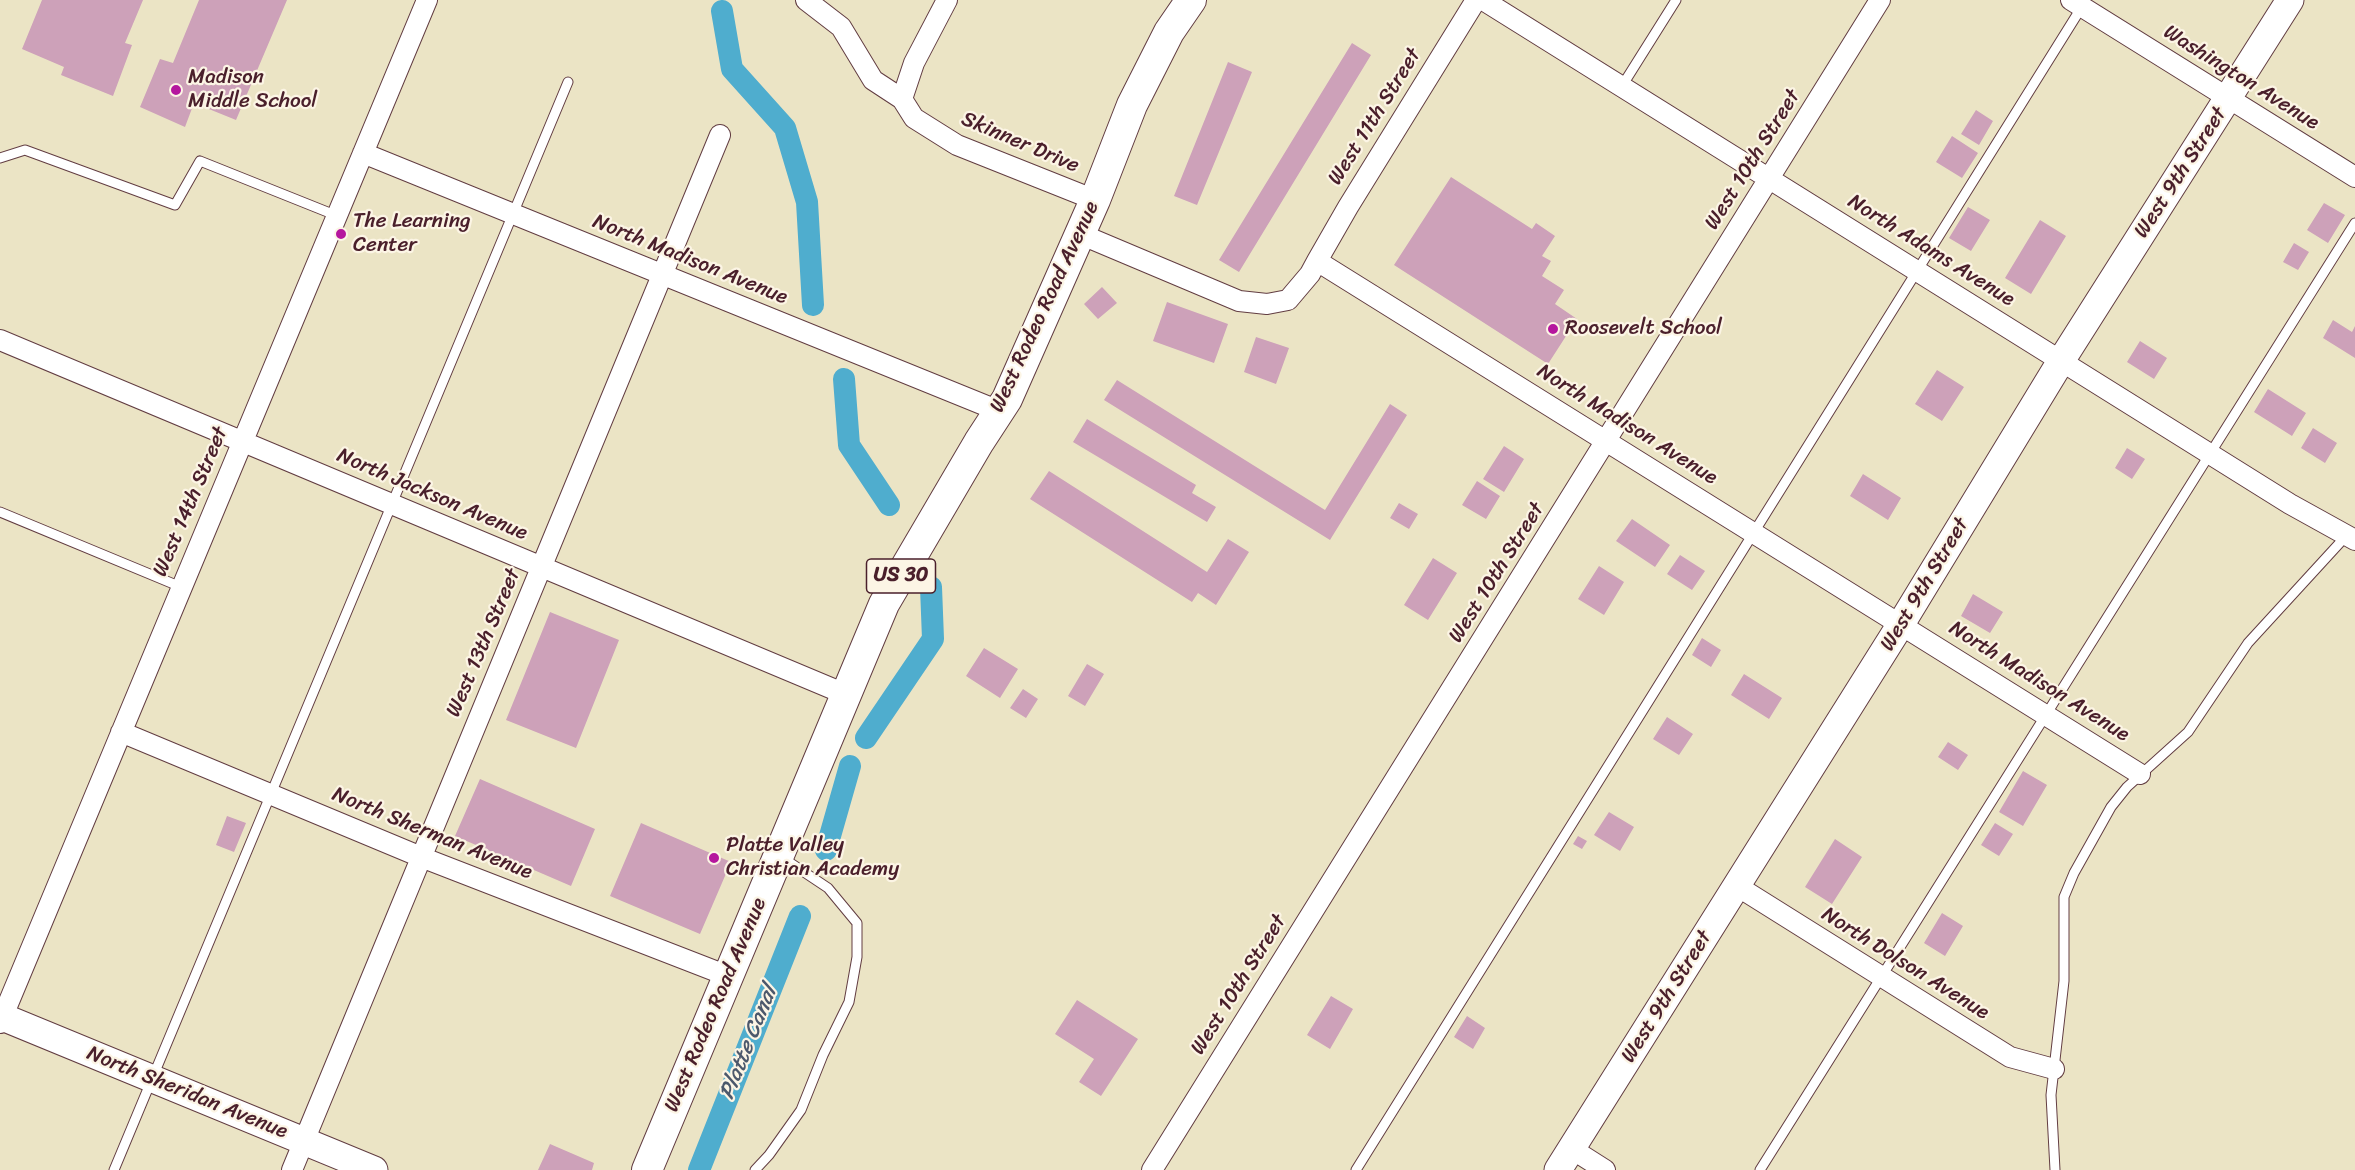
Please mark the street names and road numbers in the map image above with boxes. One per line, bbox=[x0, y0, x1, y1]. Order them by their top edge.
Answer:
street label: Washington Avenue bbox=[2159, 20, 2323, 136]
street label: West 11th Street bbox=[1323, 44, 1427, 190]
street label: West 10th Street bbox=[1700, 85, 1806, 235]
street label: West 9th Street bbox=[2129, 103, 2233, 243]
street label: Skinner Drive bbox=[957, 107, 1083, 179]
street label: North Adams Avenue bbox=[1843, 189, 2019, 313]
street label: West Rodeo Road Avenue bbox=[985, 197, 1105, 417]
street label: North Madison Avenue bbox=[589, 209, 791, 311]
street label: North Madison Avenue bbox=[1532, 359, 1722, 491]
street label: West 14th Street bbox=[148, 423, 234, 581]
street label: North Jackson Avenue bbox=[333, 443, 531, 547]
street label: West 10th Street bbox=[1444, 498, 1550, 648]
street label: West 9th Street bbox=[1875, 514, 1975, 656]
road number: US 30 bbox=[866, 559, 936, 593]
street label: West 13th Street bbox=[441, 565, 527, 721]
street label: North Madison Avenue bbox=[1944, 616, 2134, 748]
street label: North Sherman Avenue bbox=[328, 782, 536, 886]
street label: West Rodeo Road Avenue bbox=[659, 894, 773, 1116]
street label: North Dolson Avenue bbox=[1817, 902, 1993, 1026]
street label: West 10th Street bbox=[1186, 910, 1292, 1060]
street label: West 9th Street bbox=[1616, 926, 1718, 1068]
street label: North Sheridan Avenue bbox=[83, 1041, 291, 1145]

